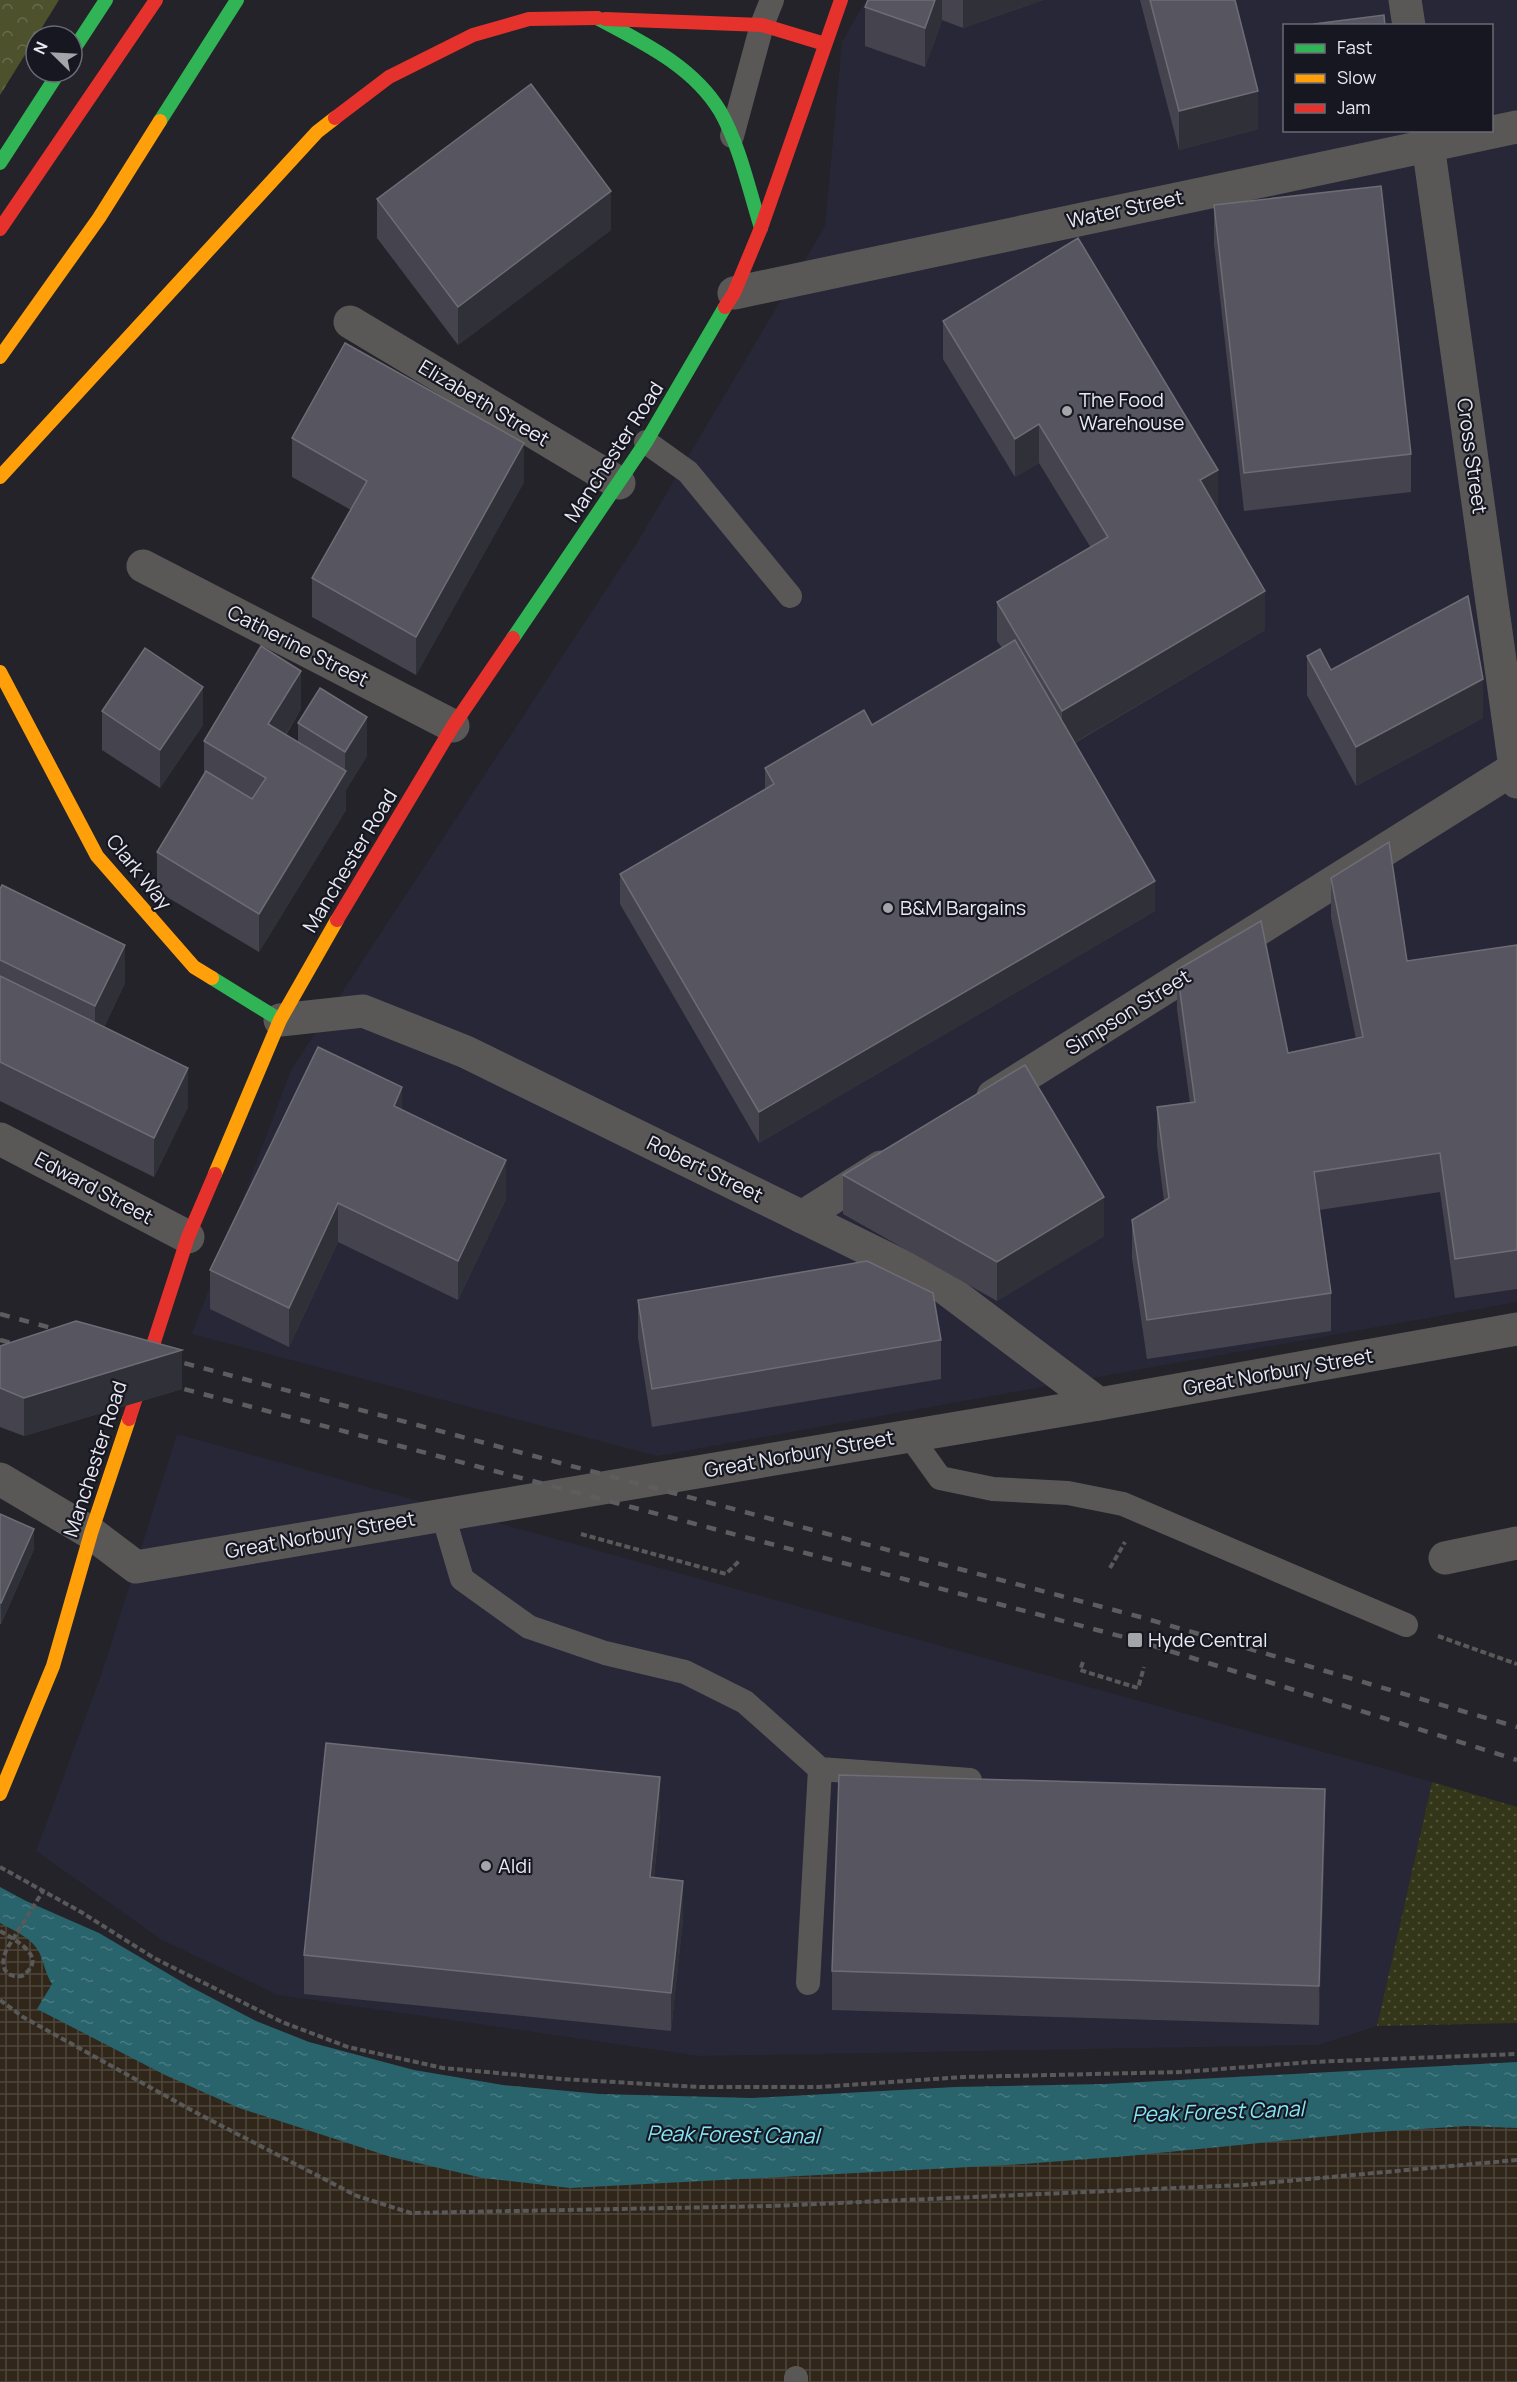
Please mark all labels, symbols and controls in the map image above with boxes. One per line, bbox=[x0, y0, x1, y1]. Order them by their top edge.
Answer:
north arrow bbox=[24, 24, 84, 84]
legend bbox=[1283, 24, 1493, 132]
text: Fast bbox=[1337, 35, 1372, 59]
text: N bbox=[28, 38, 53, 58]
text: Slow bbox=[1337, 65, 1377, 89]
text: Jam bbox=[1337, 95, 1371, 119]
street label: Water Street bbox=[1064, 183, 1185, 234]
street label: Elizabeth Street bbox=[414, 353, 555, 452]
street label: Manchester Road bbox=[558, 376, 669, 527]
place label: The Food Warehouse bbox=[1079, 386, 1184, 436]
street label: Cross Street bbox=[1451, 396, 1494, 516]
marker: The Food Warehouse bbox=[1060, 404, 1074, 418]
street label: Catherine Street bbox=[223, 598, 373, 693]
street label: Manchester Road bbox=[296, 784, 403, 937]
street label: Clark Way bbox=[101, 828, 179, 916]
place label: B&M Bargains bbox=[900, 894, 1026, 921]
marker: B&M Bargains bbox=[881, 901, 895, 915]
street label: Simpson Street bbox=[1060, 962, 1195, 1061]
street label: Robert Street bbox=[643, 1129, 768, 1208]
street label: Edward Street bbox=[30, 1145, 158, 1230]
street label: Great Norbury Street bbox=[1181, 1341, 1375, 1402]
street label: Manchester Road bbox=[57, 1377, 133, 1540]
street label: Great Norbury Street bbox=[702, 1423, 896, 1484]
street label: Great Norbury Street bbox=[223, 1504, 417, 1565]
place label: Hyde Central bbox=[1148, 1626, 1268, 1653]
marker: Hyde Central bbox=[1126, 1631, 1144, 1649]
place label: Aldi bbox=[498, 1852, 532, 1879]
marker: Aldi bbox=[479, 1859, 493, 1873]
water label: Peak Forest Canal bbox=[1131, 2094, 1308, 2128]
water label: Peak Forest Canal bbox=[646, 2118, 823, 2150]

